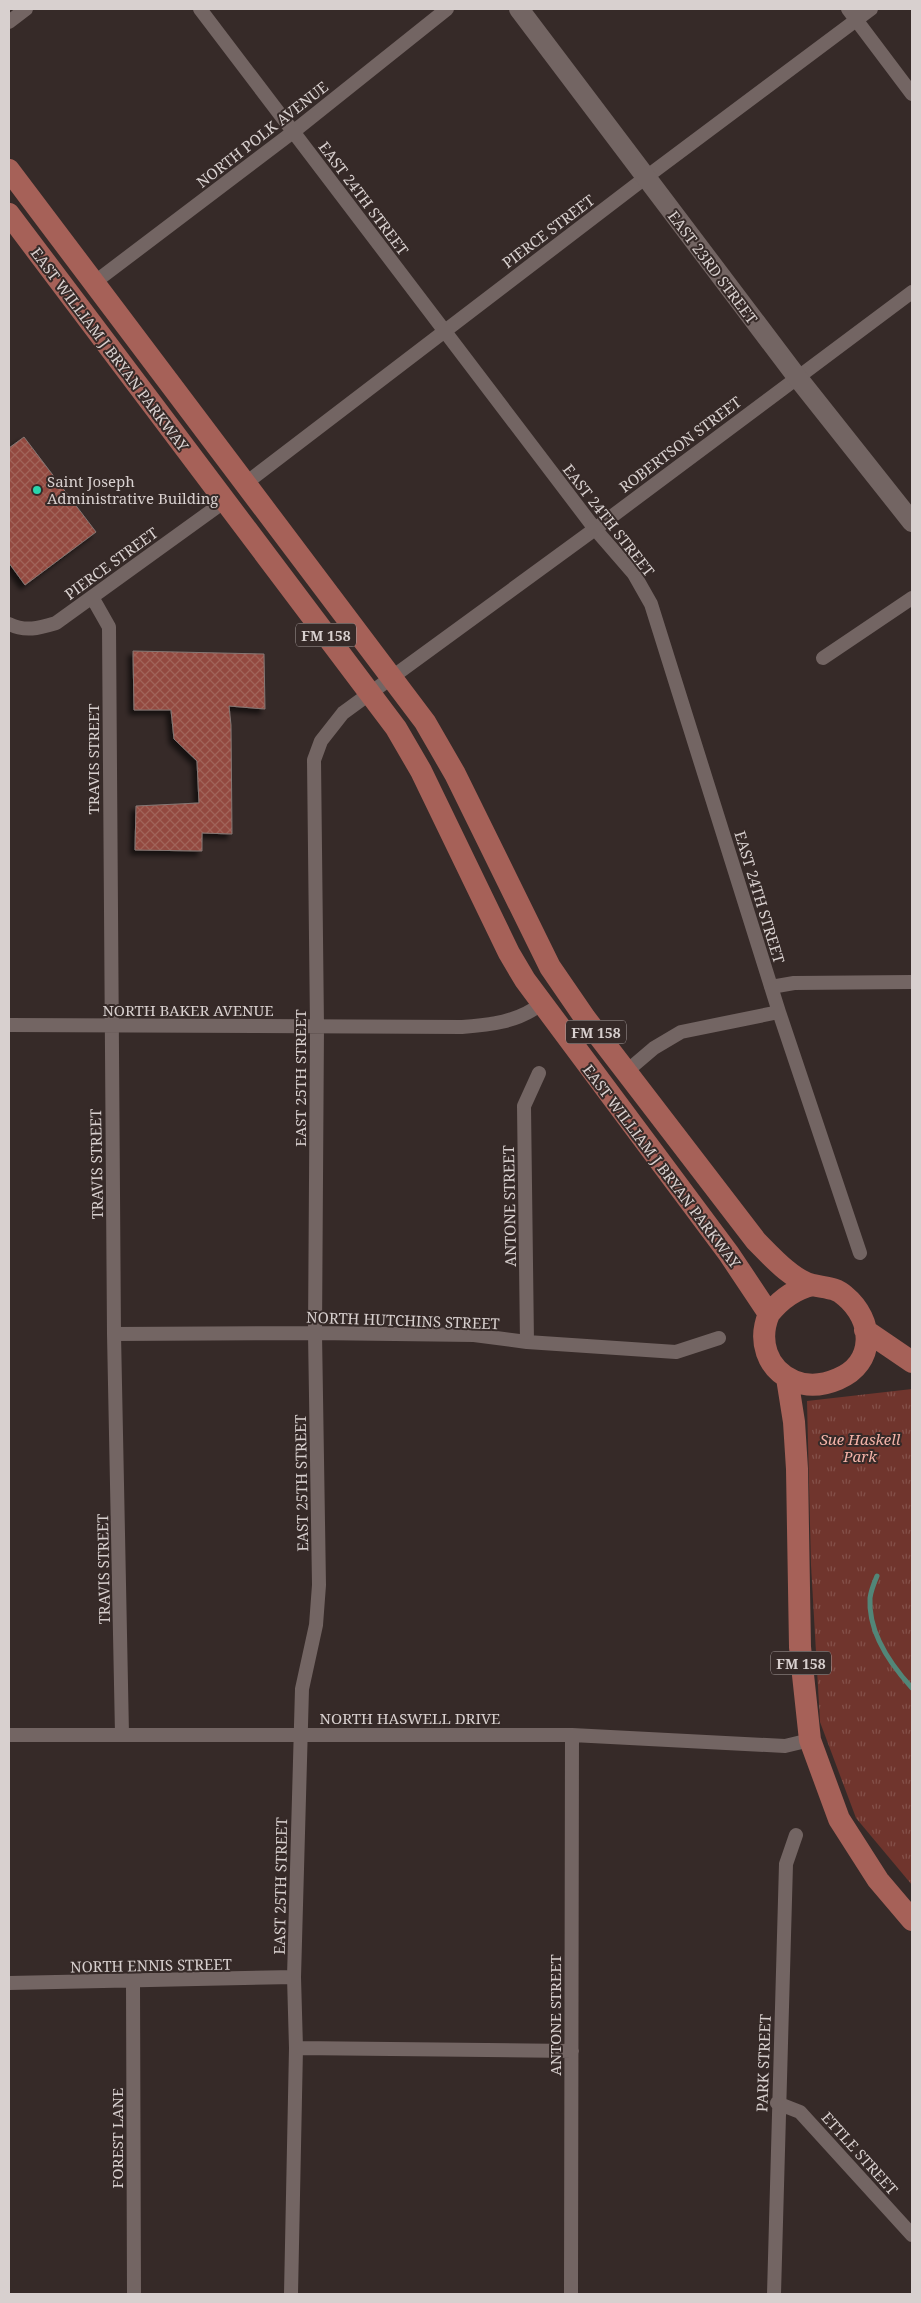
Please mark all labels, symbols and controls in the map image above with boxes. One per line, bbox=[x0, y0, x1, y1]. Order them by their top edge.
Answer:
street label: NORTH POLK AVENUE bbox=[192, 76, 332, 192]
street label: EAST 24TH STREET bbox=[315, 137, 413, 259]
street label: PIERCE STREET bbox=[498, 190, 598, 272]
street label: EAST 23RD STREET bbox=[664, 206, 762, 328]
street label: EAST WILLIAM J BRYAN PARKWAY bbox=[27, 243, 194, 455]
street label: ROBERTSON STREET bbox=[615, 391, 745, 497]
street label: EAST 24TH STREET bbox=[559, 460, 659, 580]
place label: Saint Joseph Administrative Building bbox=[47, 471, 218, 508]
marker: Saint Joseph Administrative Building bbox=[31, 484, 43, 496]
street label: PIERCE STREET bbox=[60, 522, 162, 604]
road number: FM 158 bbox=[296, 624, 356, 646]
street label: TRAVIS STREET bbox=[83, 704, 103, 814]
street label: EAST 24TH STREET bbox=[730, 828, 790, 966]
street label: NORTH BAKER AVENUE bbox=[102, 1000, 274, 1020]
street label: EAST 25TH STREET bbox=[290, 1009, 310, 1147]
road number: FM 158 bbox=[566, 1020, 626, 1044]
street label: EAST WILLIAM J BRYAN PARKWAY bbox=[579, 1060, 746, 1272]
street label: TRAVIS STREET bbox=[85, 1108, 107, 1220]
street label: ANTONE STREET bbox=[498, 1145, 520, 1267]
street label: NORTH HUTCHINS STREET bbox=[306, 1307, 500, 1333]
street label: EAST 25TH STREET bbox=[290, 1414, 312, 1552]
park label: Sue Haskell Park bbox=[820, 1429, 901, 1466]
street label: TRAVIS STREET bbox=[92, 1513, 114, 1625]
road number: FM 158 bbox=[771, 1652, 831, 1675]
street label: NORTH HASWELL DRIVE bbox=[320, 1708, 500, 1728]
street label: EAST 25TH STREET bbox=[269, 1817, 291, 1955]
street label: NORTH ENNIS STREET bbox=[70, 1954, 232, 1976]
street label: ANTONE STREET bbox=[545, 1954, 565, 2076]
street label: PARK STREET bbox=[751, 2014, 775, 2112]
street label: FOREST LANE bbox=[107, 2088, 127, 2188]
street label: ETTLE STREET bbox=[817, 2107, 903, 2199]

